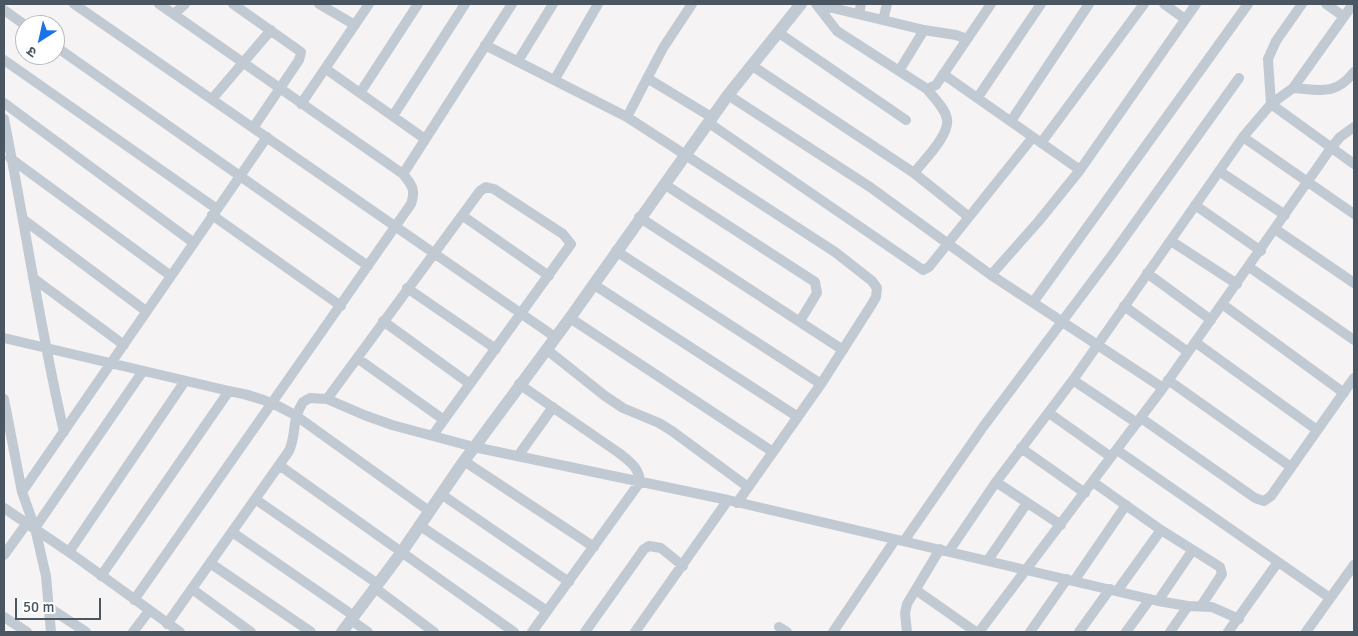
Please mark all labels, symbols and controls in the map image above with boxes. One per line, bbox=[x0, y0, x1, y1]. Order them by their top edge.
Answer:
north arrow bbox=[15, 15, 65, 65]
text: उ bbox=[23, 43, 40, 61]
scale bar bbox=[18, 588, 104, 620]
text: 50 m bbox=[23, 598, 54, 616]

